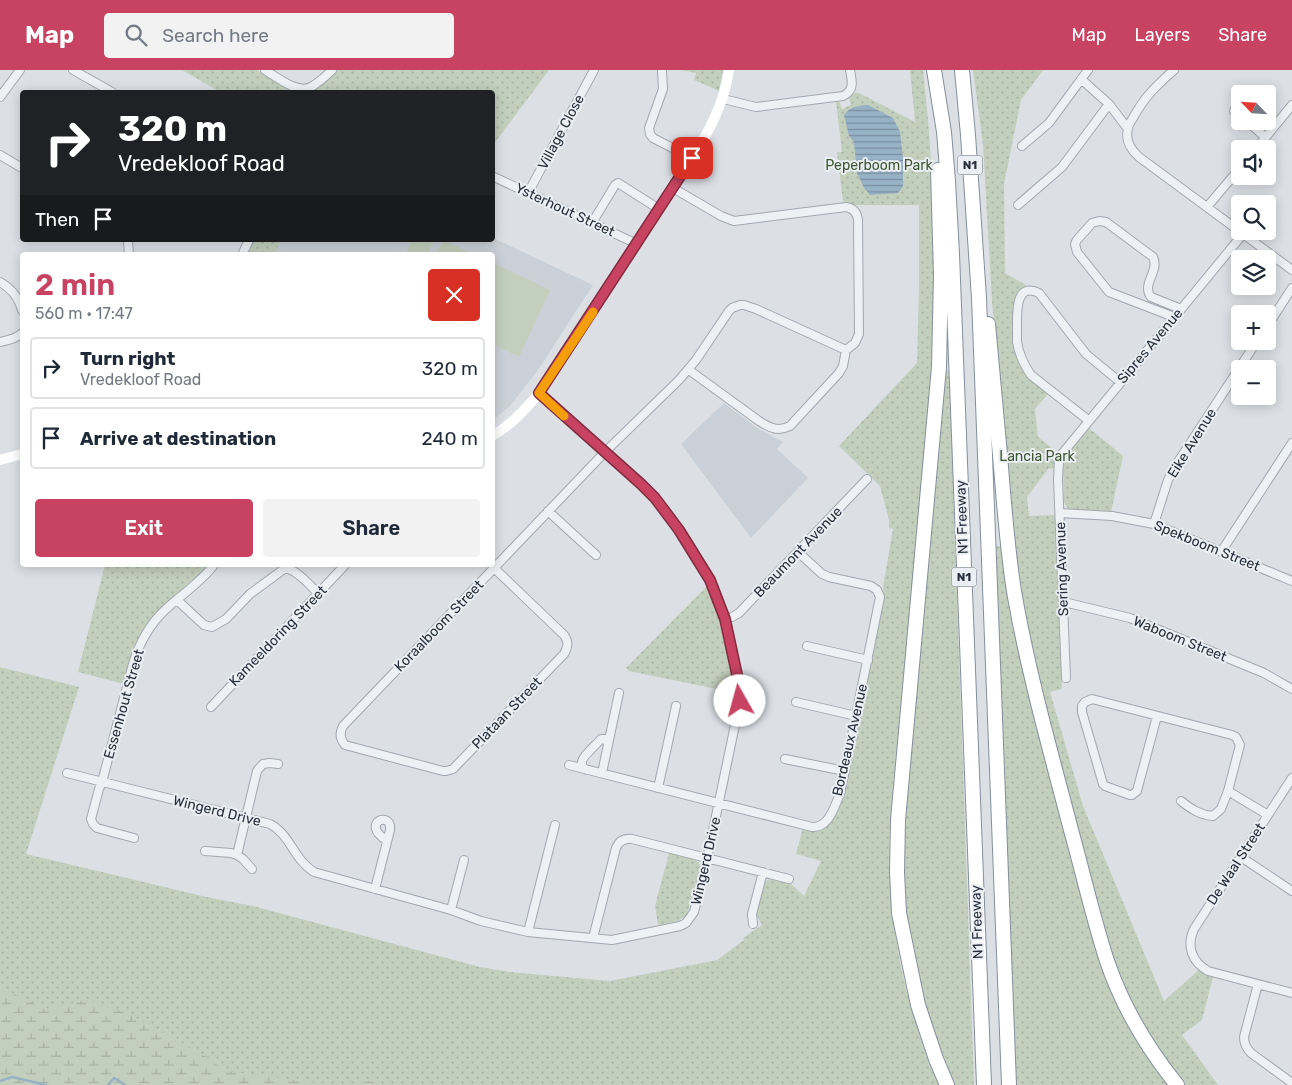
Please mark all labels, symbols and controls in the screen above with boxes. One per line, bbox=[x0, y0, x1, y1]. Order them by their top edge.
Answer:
search box bbox=[104, 13, 454, 58]
text: Map bbox=[25, 21, 74, 49]
icon: search bbox=[122, 21, 150, 49]
text: Search here bbox=[162, 24, 269, 47]
text: Map bbox=[1072, 24, 1107, 46]
text: Layers bbox=[1135, 24, 1190, 46]
text: Share bbox=[1218, 24, 1267, 46]
north arrow bbox=[1231, 85, 1276, 130]
map controls bbox=[1231, 85, 1276, 405]
street label: Village Close bbox=[534, 91, 588, 172]
text: 320 m bbox=[118, 108, 227, 150]
icon: right bbox=[35, 110, 100, 175]
pin bbox=[671, 137, 713, 179]
button: sound bbox=[1231, 140, 1276, 185]
icon: arrive bbox=[678, 144, 706, 172]
text: Vredekloof Road bbox=[118, 150, 285, 177]
road number: N1 bbox=[958, 156, 982, 174]
park label: Peperboom Park bbox=[825, 157, 934, 174]
street label: Ysterhout Street bbox=[512, 179, 618, 241]
button: search bbox=[1231, 195, 1276, 240]
icon: arrive bbox=[89, 205, 117, 233]
text: Then bbox=[35, 208, 79, 231]
button: layers bbox=[1231, 250, 1276, 295]
text: 2 min bbox=[35, 267, 115, 303]
button: close bbox=[428, 269, 480, 321]
text: 560 m · 17:47 bbox=[35, 304, 133, 323]
street label: Sipres Avenue bbox=[1114, 305, 1186, 387]
button: + bbox=[1231, 305, 1276, 350]
text: Turn right bbox=[80, 347, 175, 370]
icon: right bbox=[37, 354, 65, 382]
text: 320 m bbox=[422, 357, 478, 380]
button: − bbox=[1231, 360, 1276, 405]
text: Vredekloof Road bbox=[80, 370, 201, 389]
street label: Eike Avenue bbox=[1164, 405, 1220, 481]
icon: arrive bbox=[37, 424, 65, 452]
text: Arrive at destination bbox=[80, 427, 276, 450]
text: 240 m bbox=[422, 427, 478, 450]
park label: Lancia Park bbox=[999, 448, 1076, 465]
street label: N1 Freeway bbox=[952, 479, 972, 554]
button: Exit bbox=[35, 499, 253, 557]
button: Share bbox=[263, 499, 480, 557]
street label: Beaumont Avenue bbox=[750, 503, 846, 601]
street label: Spekboom Street bbox=[1151, 517, 1263, 575]
street label: Sering Avenue bbox=[1052, 521, 1072, 616]
road number: N1 bbox=[952, 568, 976, 586]
street label: Koraalboom Street bbox=[391, 576, 487, 675]
street label: Kameeldoring Street bbox=[226, 582, 331, 690]
street label: Waboom Street bbox=[1131, 613, 1230, 666]
street label: Essenhout Street bbox=[100, 647, 148, 761]
street label: Plataan Street bbox=[468, 673, 546, 752]
position arrow bbox=[713, 674, 765, 726]
street label: Bordeaux Avenue bbox=[829, 682, 871, 798]
street label: Wingerd Drive bbox=[171, 792, 263, 830]
street label: Wingerd Drive bbox=[688, 815, 724, 907]
street label: De Waal Street bbox=[1203, 819, 1269, 908]
street label: N1 Freeway bbox=[967, 884, 987, 959]

